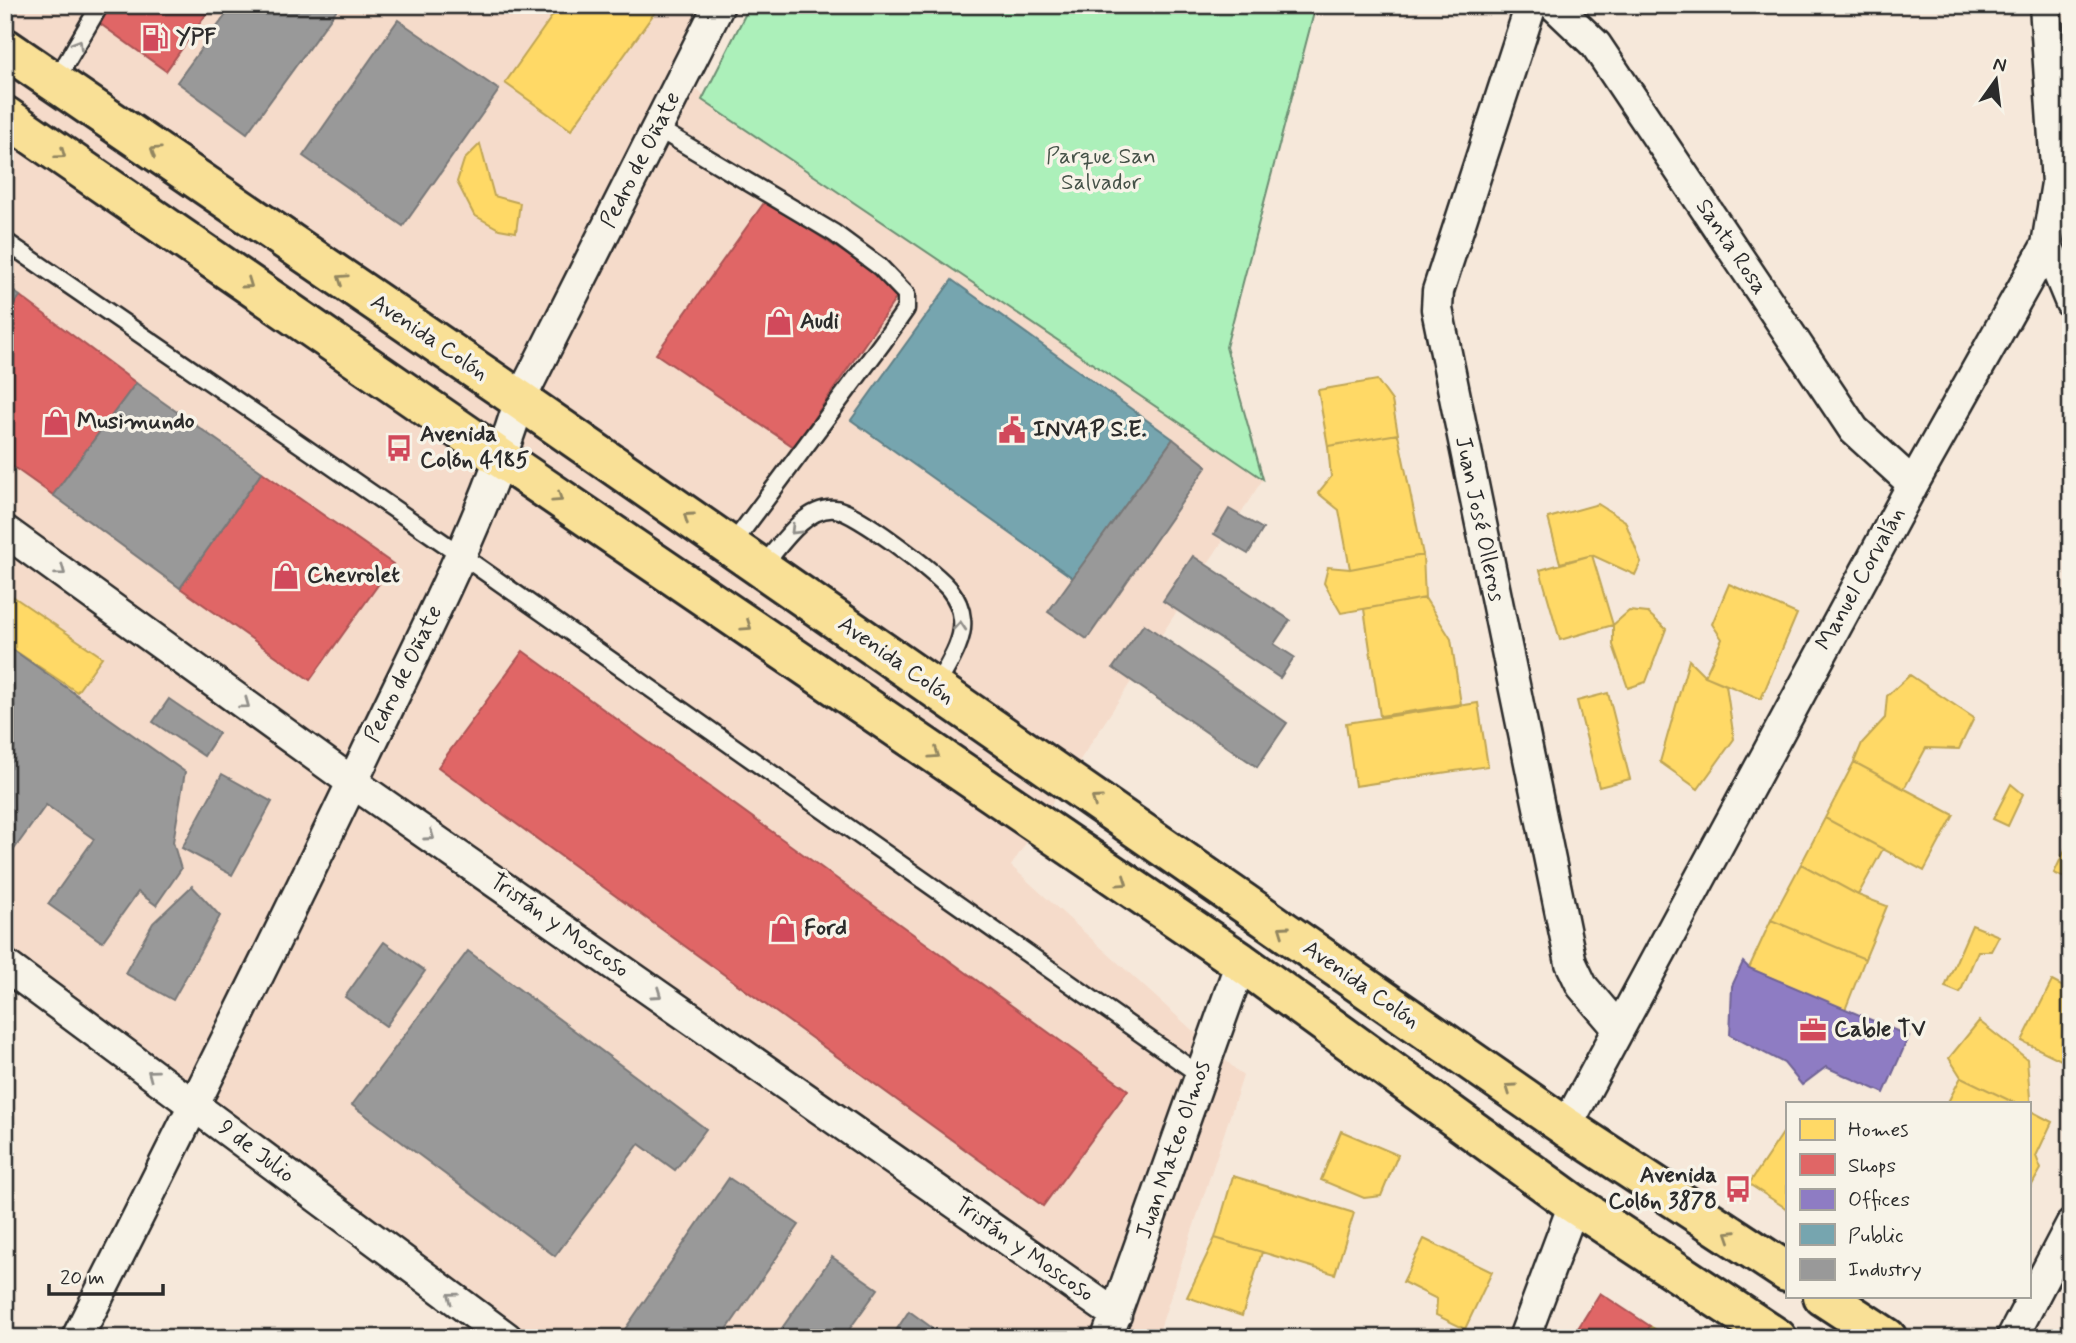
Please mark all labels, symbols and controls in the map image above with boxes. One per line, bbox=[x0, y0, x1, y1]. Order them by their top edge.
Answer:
fuel station icon: YPF bbox=[140, 23, 170, 53]
place label: YPF bbox=[176, 23, 217, 53]
one-way arrow bbox=[69, 38, 82, 51]
north arrow bbox=[1960, 46, 2030, 116]
text: N bbox=[1991, 51, 2009, 79]
street label: Pedro de Oñate bbox=[594, 87, 688, 233]
park label: Parque San Salvador bbox=[1046, 142, 1156, 198]
one-way arrow bbox=[53, 146, 66, 159]
one-way arrow bbox=[149, 146, 162, 159]
street label: Santa Rosa bbox=[1688, 193, 1774, 301]
one-way arrow bbox=[337, 275, 350, 287]
one-way arrow bbox=[241, 276, 254, 289]
street label: Avenida Colón bbox=[364, 288, 494, 388]
shop icon: Audi bbox=[764, 307, 794, 337]
place label: Audi bbox=[800, 307, 839, 337]
shop icon: Musimundo bbox=[41, 407, 71, 437]
place label: Musimundo bbox=[77, 407, 195, 437]
public building icon: INVAP S.E. bbox=[997, 415, 1027, 445]
place label: INVAP S.E. bbox=[1033, 415, 1146, 445]
place label: Avenida Colón 4185 bbox=[420, 420, 530, 476]
bus stop icon: Avenida Colón 4185 bbox=[384, 433, 414, 463]
street label: Juan José Olleros bbox=[1447, 434, 1511, 604]
one-way arrow bbox=[551, 490, 564, 503]
street label: Manuel Corvalán bbox=[1809, 502, 1913, 656]
one-way arrow bbox=[683, 513, 696, 525]
one-way arrow bbox=[790, 522, 803, 535]
shop icon: Chevrolet bbox=[271, 561, 301, 591]
place label: Chevrolet bbox=[307, 561, 400, 591]
one-way arrow bbox=[53, 562, 65, 575]
street label: Pedro de Oñate bbox=[358, 600, 450, 748]
street label: Avenida Colón bbox=[832, 610, 960, 712]
one-way arrow bbox=[739, 618, 752, 631]
one-way arrow bbox=[952, 620, 967, 631]
one-way arrow bbox=[237, 696, 250, 708]
one-way arrow bbox=[927, 746, 940, 759]
one-way arrow bbox=[1091, 796, 1104, 808]
one-way arrow bbox=[422, 828, 435, 840]
street label: Tristán y Moscoso bbox=[483, 867, 635, 985]
one-way arrow bbox=[1115, 874, 1128, 886]
shop icon: Ford bbox=[768, 914, 798, 944]
place label: Ford bbox=[804, 914, 847, 944]
one-way arrow bbox=[1278, 926, 1291, 938]
street label: Avenida Colón bbox=[1297, 934, 1425, 1036]
one-way arrow bbox=[649, 986, 662, 998]
office icon: Cable TV bbox=[1798, 1015, 1828, 1045]
place label: Cable TV bbox=[1834, 1015, 1926, 1045]
street label: Juan Mateo Olmos bbox=[1130, 1057, 1218, 1243]
one-way arrow bbox=[147, 1070, 159, 1082]
one-way arrow bbox=[1505, 1084, 1518, 1096]
legend bbox=[1786, 1102, 2030, 1298]
street label: 9 de Julio bbox=[212, 1113, 300, 1191]
text: Homes bbox=[1848, 1116, 1908, 1144]
text: Shops bbox=[1848, 1152, 1896, 1180]
place label: Avenida Colón 3878 bbox=[1608, 1161, 1717, 1217]
bus stop icon: Avenida Colón 3878 bbox=[1723, 1174, 1753, 1204]
text: Offices bbox=[1848, 1186, 1910, 1214]
street label: Tristán y Moscoso bbox=[948, 1191, 1100, 1309]
text: Public bbox=[1848, 1222, 1904, 1250]
one-way arrow bbox=[1725, 1231, 1738, 1243]
scale bar bbox=[49, 1252, 163, 1296]
text: Industry bbox=[1848, 1256, 1922, 1284]
text: 20 m bbox=[60, 1264, 105, 1292]
one-way arrow bbox=[447, 1293, 460, 1305]

